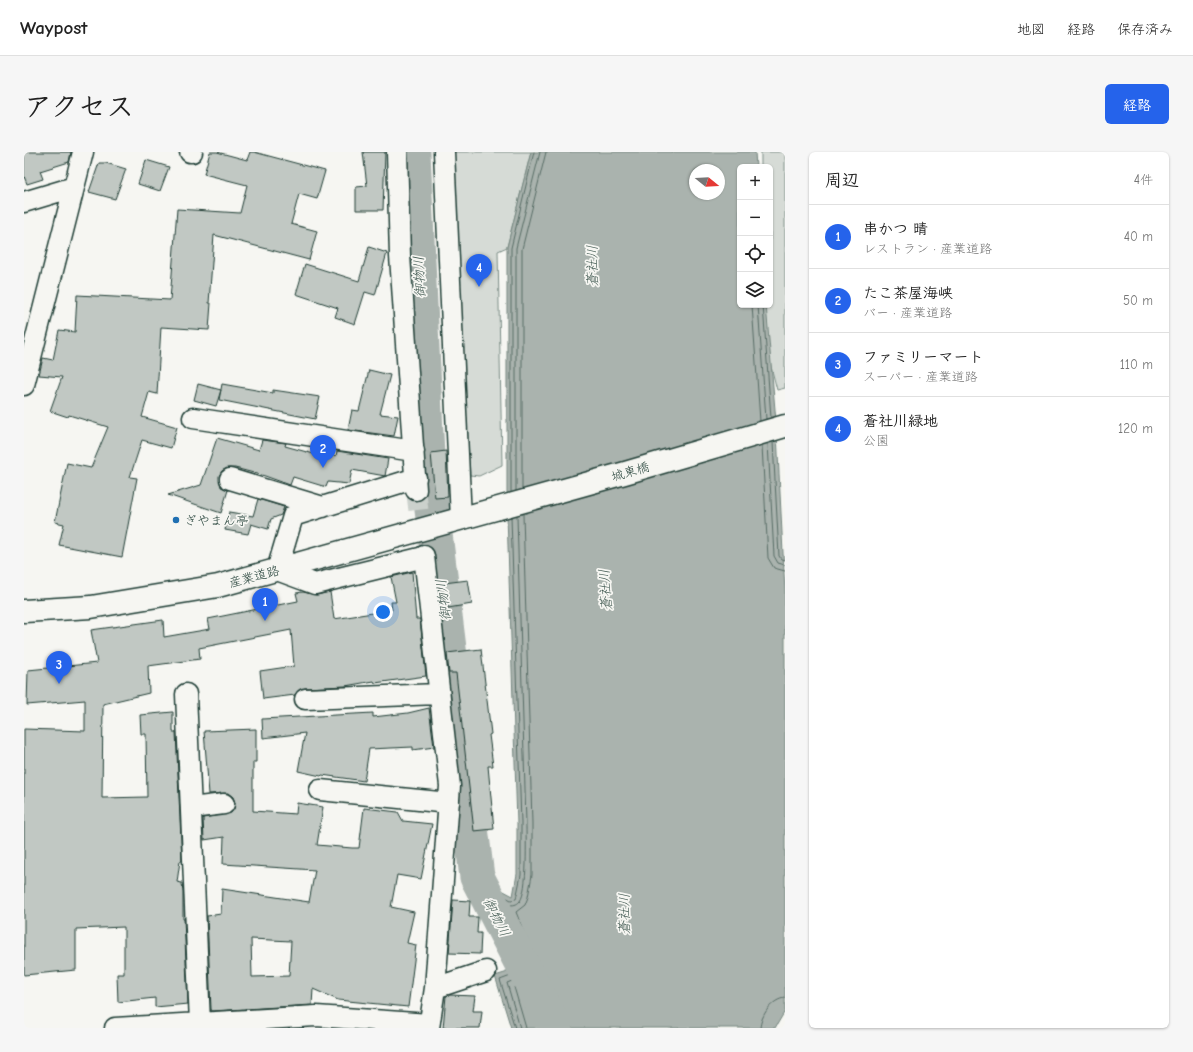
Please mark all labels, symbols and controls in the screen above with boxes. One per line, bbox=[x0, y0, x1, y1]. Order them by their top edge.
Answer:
text: Waypost bbox=[20, 17, 88, 39]
text: 地図 bbox=[1017, 21, 1045, 38]
text: 経路 bbox=[1067, 21, 1095, 38]
text: 保存済み bbox=[1117, 21, 1173, 38]
button: 経路 bbox=[1105, 84, 1169, 124]
text: アクセス bbox=[24, 91, 134, 123]
north arrow bbox=[689, 164, 725, 200]
map controls bbox=[737, 164, 773, 308]
button: + bbox=[737, 164, 773, 200]
text: 周辺 bbox=[825, 171, 859, 190]
text: 4件 bbox=[1134, 172, 1153, 187]
button: − bbox=[737, 200, 773, 236]
text: 串かつ 晴 bbox=[863, 220, 928, 238]
text: 1 bbox=[835, 229, 841, 244]
text: 40 m bbox=[1124, 229, 1153, 244]
button: locate bbox=[737, 236, 773, 272]
text: レストラン · 産業道路 bbox=[863, 241, 992, 256]
water label: 蒼社川 bbox=[584, 245, 601, 287]
pin: 4 bbox=[466, 254, 492, 287]
water label: 御物川 bbox=[410, 256, 429, 298]
button: layers bbox=[737, 272, 773, 308]
text: たこ茶屋海峡 bbox=[863, 284, 953, 302]
text: 2 bbox=[835, 293, 841, 308]
text: 50 m bbox=[1123, 293, 1153, 308]
text: バー · 産業道路 bbox=[863, 305, 952, 320]
text: ファミリーマート bbox=[863, 348, 984, 366]
text: 3 bbox=[835, 357, 841, 372]
text: 110 m bbox=[1120, 357, 1153, 372]
text: スーパー · 産業道路 bbox=[863, 369, 977, 384]
text: 蒼社川緑地 bbox=[863, 412, 938, 430]
text: 4 bbox=[835, 421, 841, 436]
text: 120 m bbox=[1118, 421, 1153, 436]
text: 公園 bbox=[863, 433, 889, 448]
pin: 2 bbox=[310, 435, 336, 468]
street label: 城東橋 bbox=[609, 459, 651, 484]
place label: ぎやまん亭 bbox=[184, 513, 249, 528]
marker: ぎやまん亭 bbox=[171, 515, 181, 525]
street label: 産業道路 bbox=[227, 563, 281, 590]
water label: 蒼社川 bbox=[596, 568, 615, 612]
water label: 御物川 bbox=[433, 578, 454, 622]
pin: 1 bbox=[252, 588, 278, 621]
your location bbox=[373, 602, 393, 622]
pin: 3 bbox=[46, 651, 72, 684]
water label: 蒼社川 bbox=[616, 893, 633, 935]
water label: 御物川 bbox=[479, 895, 514, 940]

